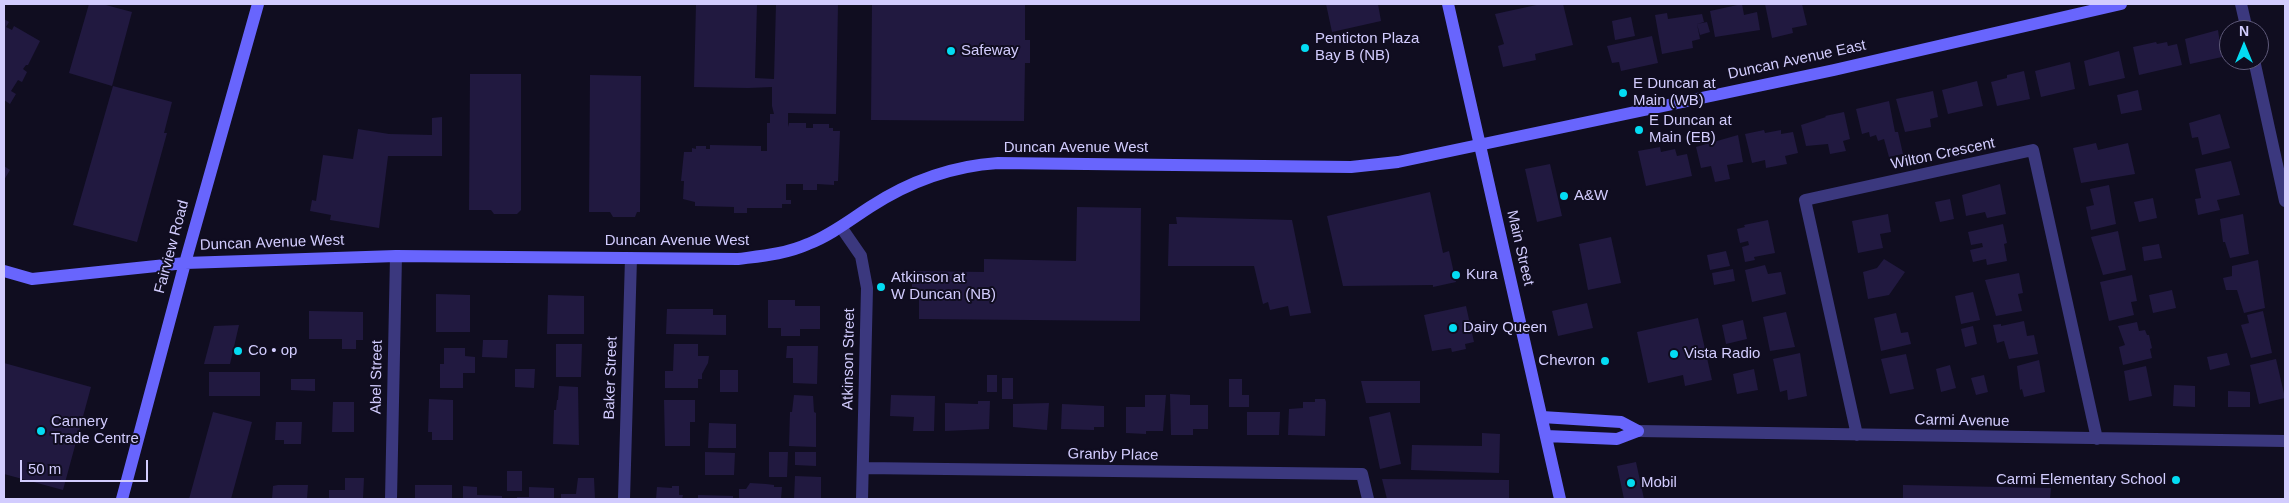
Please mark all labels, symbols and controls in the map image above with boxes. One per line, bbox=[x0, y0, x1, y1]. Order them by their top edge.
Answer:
north arrow bbox=[2219, 20, 2269, 70]
text: N bbox=[2239, 23, 2249, 39]
place label: Penticton Plaza Bay B (NB) bbox=[1315, 30, 1419, 65]
street label: Duncan Avenue East bbox=[1726, 37, 1868, 83]
place label: Safeway bbox=[961, 42, 1019, 60]
marker: Penticton Plaza Bay B (NB) bbox=[1299, 42, 1311, 54]
marker: Safeway bbox=[945, 45, 957, 57]
place label: E Duncan at Main (WB) bbox=[1633, 75, 1716, 110]
marker: E Duncan at Main (WB) bbox=[1617, 87, 1629, 99]
place label: E Duncan at Main (EB) bbox=[1649, 112, 1732, 147]
marker: E Duncan at Main (EB) bbox=[1633, 124, 1645, 136]
street label: Wilton Crescent bbox=[1889, 134, 1997, 174]
street label: Duncan Avenue West bbox=[1004, 139, 1148, 157]
place label: A&W bbox=[1574, 187, 1608, 205]
marker: A&W bbox=[1558, 190, 1570, 202]
street label: Fairview Road bbox=[151, 198, 193, 296]
street label: Main Street bbox=[1503, 209, 1537, 287]
street label: Duncan Avenue West bbox=[199, 231, 345, 255]
street label: Duncan Avenue West bbox=[605, 232, 749, 250]
place label: Kura bbox=[1466, 266, 1498, 284]
place label: Atkinson at W Duncan (NB) bbox=[891, 269, 996, 304]
marker: Kura bbox=[1450, 269, 1462, 281]
marker: Atkinson at W Duncan (NB) bbox=[875, 281, 887, 293]
street label: Atkinson Street bbox=[839, 308, 859, 410]
place label: Dairy Queen bbox=[1463, 319, 1547, 337]
marker: Dairy Queen bbox=[1447, 322, 1459, 334]
street label: Baker Street bbox=[601, 336, 621, 420]
street label: Abel Street bbox=[367, 340, 387, 414]
place label: Co • op bbox=[248, 342, 297, 360]
marker: Co • op bbox=[232, 345, 244, 357]
place label: Vista Radio bbox=[1684, 345, 1760, 363]
marker: Vista Radio bbox=[1668, 348, 1680, 360]
place label: Chevron bbox=[1538, 352, 1595, 370]
marker: Chevron bbox=[1599, 355, 1611, 367]
street label: Carmi Avenue bbox=[1914, 411, 2010, 431]
place label: Cannery Trade Centre bbox=[51, 413, 139, 448]
marker: Cannery Trade Centre bbox=[35, 425, 47, 437]
street label: Granby Place bbox=[1067, 445, 1159, 465]
scale bar bbox=[22, 450, 150, 482]
text: 50 m bbox=[28, 460, 61, 477]
place label: Carmi Elementary School bbox=[1996, 471, 2166, 489]
place label: Mobil bbox=[1641, 474, 1677, 492]
marker: Carmi Elementary School bbox=[2170, 474, 2182, 486]
marker: Mobil bbox=[1625, 477, 1637, 489]

